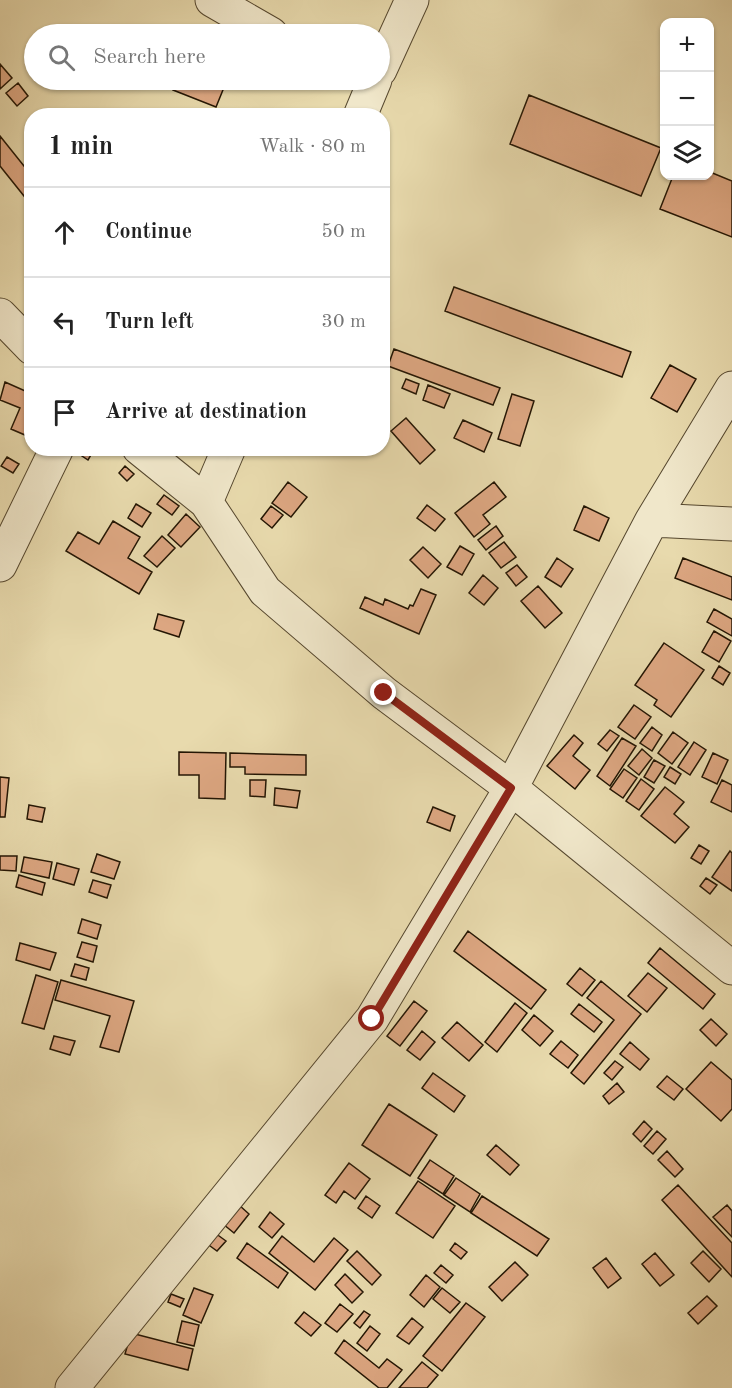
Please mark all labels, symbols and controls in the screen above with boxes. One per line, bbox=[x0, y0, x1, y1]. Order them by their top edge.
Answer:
map controls bbox=[660, 18, 714, 180]
button: + bbox=[660, 18, 714, 72]
search box bbox=[24, 24, 390, 90]
icon: search bbox=[45, 41, 78, 74]
text: Search here bbox=[93, 46, 206, 68]
button: − bbox=[660, 72, 714, 126]
button: layers bbox=[660, 126, 714, 180]
text: 1 min bbox=[48, 134, 113, 160]
text: Walk · 80 m bbox=[259, 137, 366, 157]
icon: ahead bbox=[48, 216, 81, 249]
text: Continue bbox=[105, 221, 192, 243]
text: 50 m bbox=[321, 222, 366, 242]
icon: left bbox=[48, 306, 81, 339]
text: Turn left bbox=[105, 311, 194, 333]
text: 30 m bbox=[321, 312, 366, 332]
icon: arrive bbox=[48, 396, 81, 429]
text: Arrive at destination bbox=[105, 401, 307, 423]
route end bbox=[370, 679, 396, 705]
route start bbox=[358, 1005, 384, 1031]

